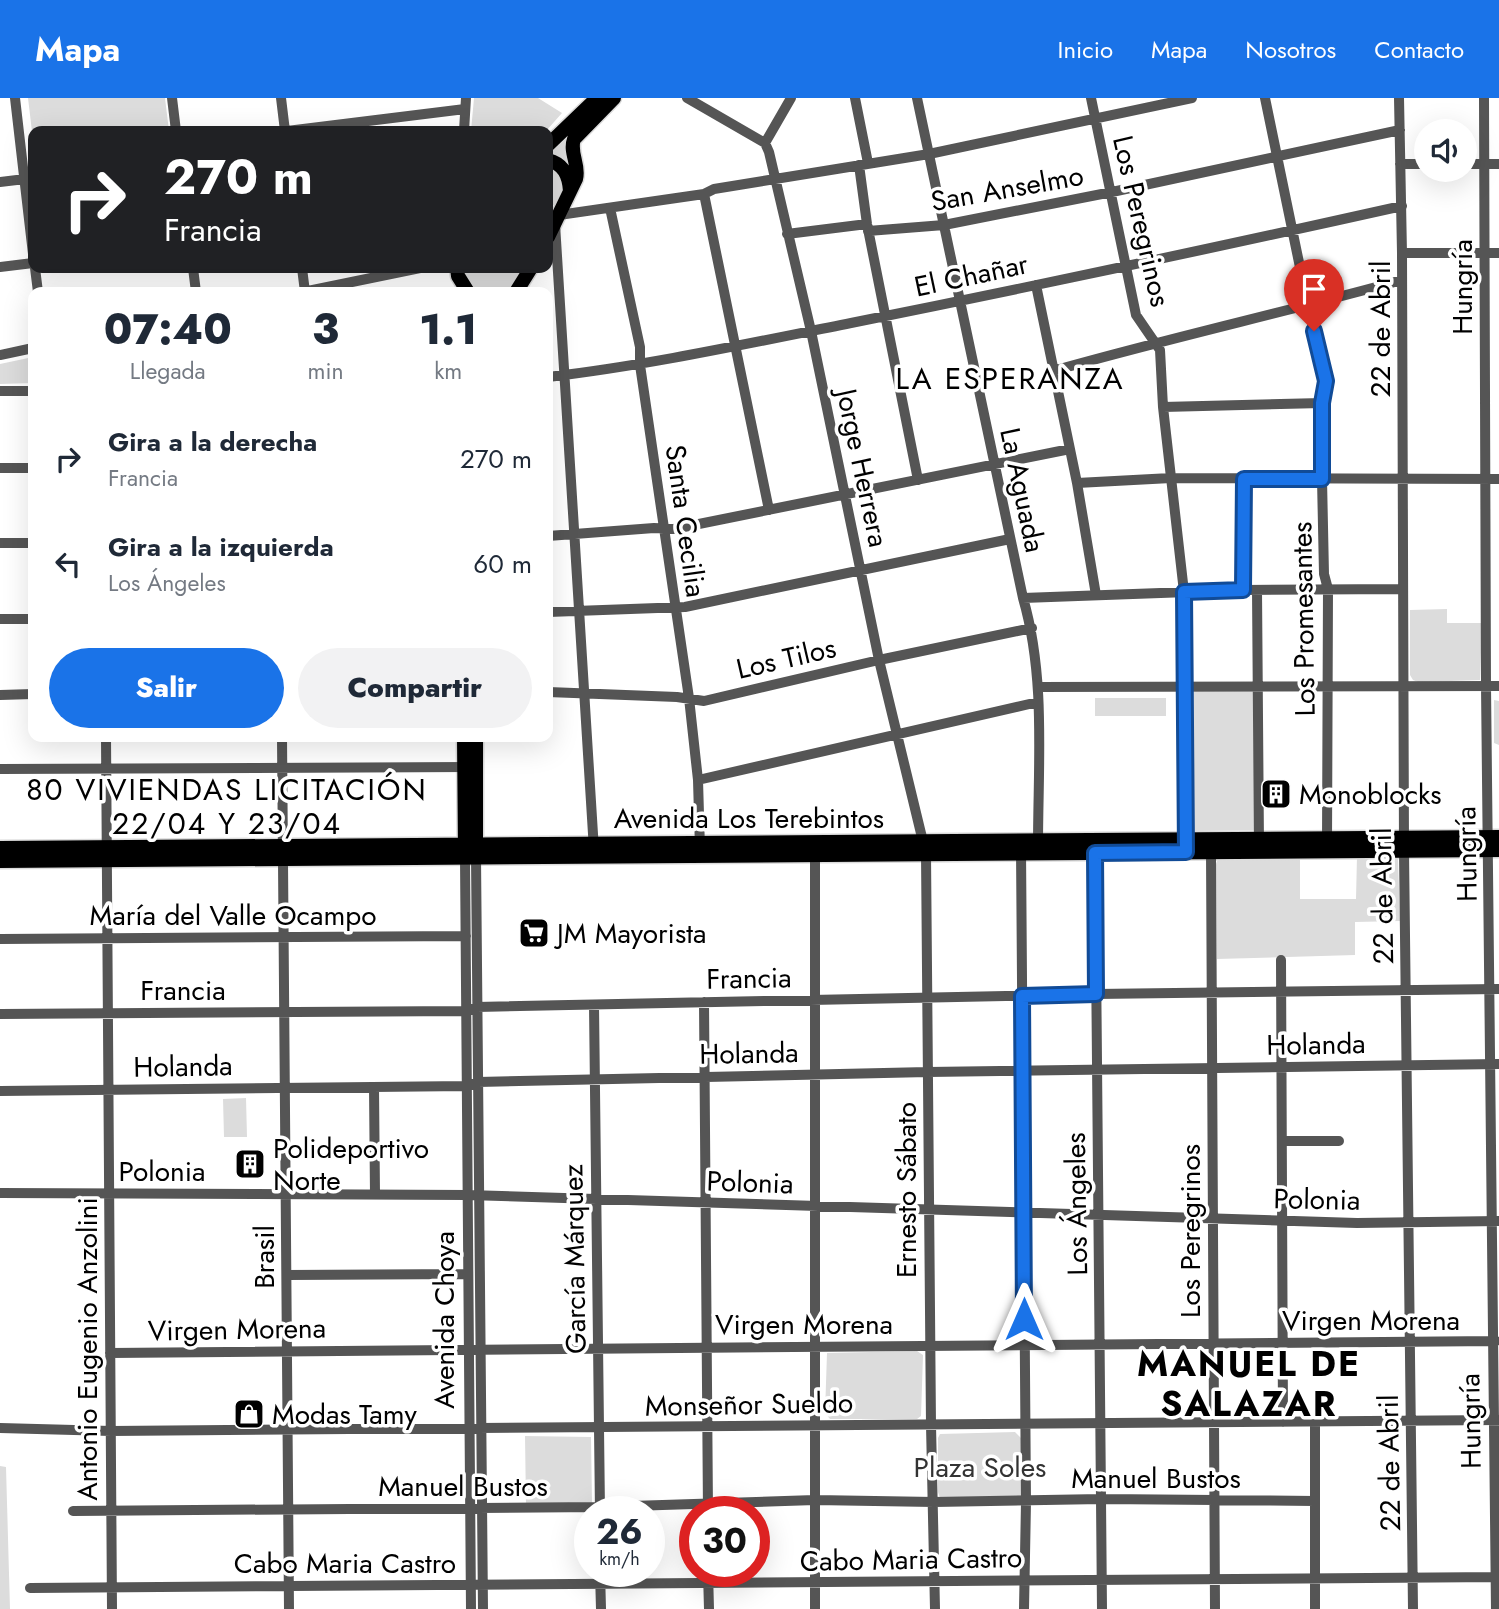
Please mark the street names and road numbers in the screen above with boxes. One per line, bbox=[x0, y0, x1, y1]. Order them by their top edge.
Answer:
street label: Los Peregrinos bbox=[1102, 132, 1181, 311]
street label: San Anselmo bbox=[928, 155, 1087, 222]
street label: Hungría bbox=[1442, 239, 1483, 335]
street label: El Chañar bbox=[910, 243, 1032, 308]
street label: 22 de Abril bbox=[1360, 261, 1401, 397]
street label: Jorge Herrera bbox=[825, 381, 899, 551]
street label: La Aguada bbox=[989, 424, 1056, 556]
street label: Santa Cecilia bbox=[655, 442, 716, 600]
street label: Los Promesantes bbox=[1281, 521, 1326, 717]
street label: Los Tilos bbox=[732, 627, 840, 690]
street label: Avenida Los Terebintos bbox=[614, 798, 884, 839]
street label: Hungría bbox=[1445, 806, 1488, 902]
street label: 22 de Abril bbox=[1361, 827, 1404, 965]
street label: María del Valle Ocampo bbox=[89, 895, 377, 936]
street label: Francia bbox=[706, 957, 792, 1000]
street label: Francia bbox=[140, 970, 226, 1011]
street label: Holanda bbox=[1266, 1023, 1366, 1066]
street label: Holanda bbox=[699, 1032, 799, 1075]
street label: Holanda bbox=[133, 1045, 233, 1088]
street label: Ernesto Sábato bbox=[886, 1102, 927, 1278]
street label: Los Ángeles bbox=[1055, 1132, 1098, 1276]
street label: Los Peregrinos bbox=[1170, 1144, 1211, 1318]
street label: Polonia bbox=[119, 1151, 205, 1192]
street label: Polonia bbox=[706, 1160, 794, 1205]
street label: García Márquez bbox=[552, 1164, 597, 1354]
street label: Polonia bbox=[1273, 1178, 1361, 1221]
street label: Antonio Eugenio Anzolini bbox=[67, 1197, 108, 1501]
street label: Brasil bbox=[244, 1225, 285, 1289]
street label: Avenida Choya bbox=[424, 1231, 465, 1409]
street label: Virgen Morena bbox=[1282, 1300, 1460, 1341]
street label: Virgen Morena bbox=[715, 1304, 893, 1345]
street label: Virgen Morena bbox=[148, 1307, 326, 1352]
street label: Hungría bbox=[1449, 1373, 1492, 1469]
street label: Monseñor Sueldo bbox=[644, 1382, 854, 1427]
street label: 22 de Abril bbox=[1368, 1394, 1411, 1532]
street label: Manuel Bustos bbox=[1071, 1458, 1241, 1499]
street label: Manuel Bustos bbox=[378, 1466, 548, 1507]
street label: Cabo Maria Castro bbox=[800, 1537, 1023, 1582]
street label: Cabo Maria Castro bbox=[234, 1543, 456, 1584]

